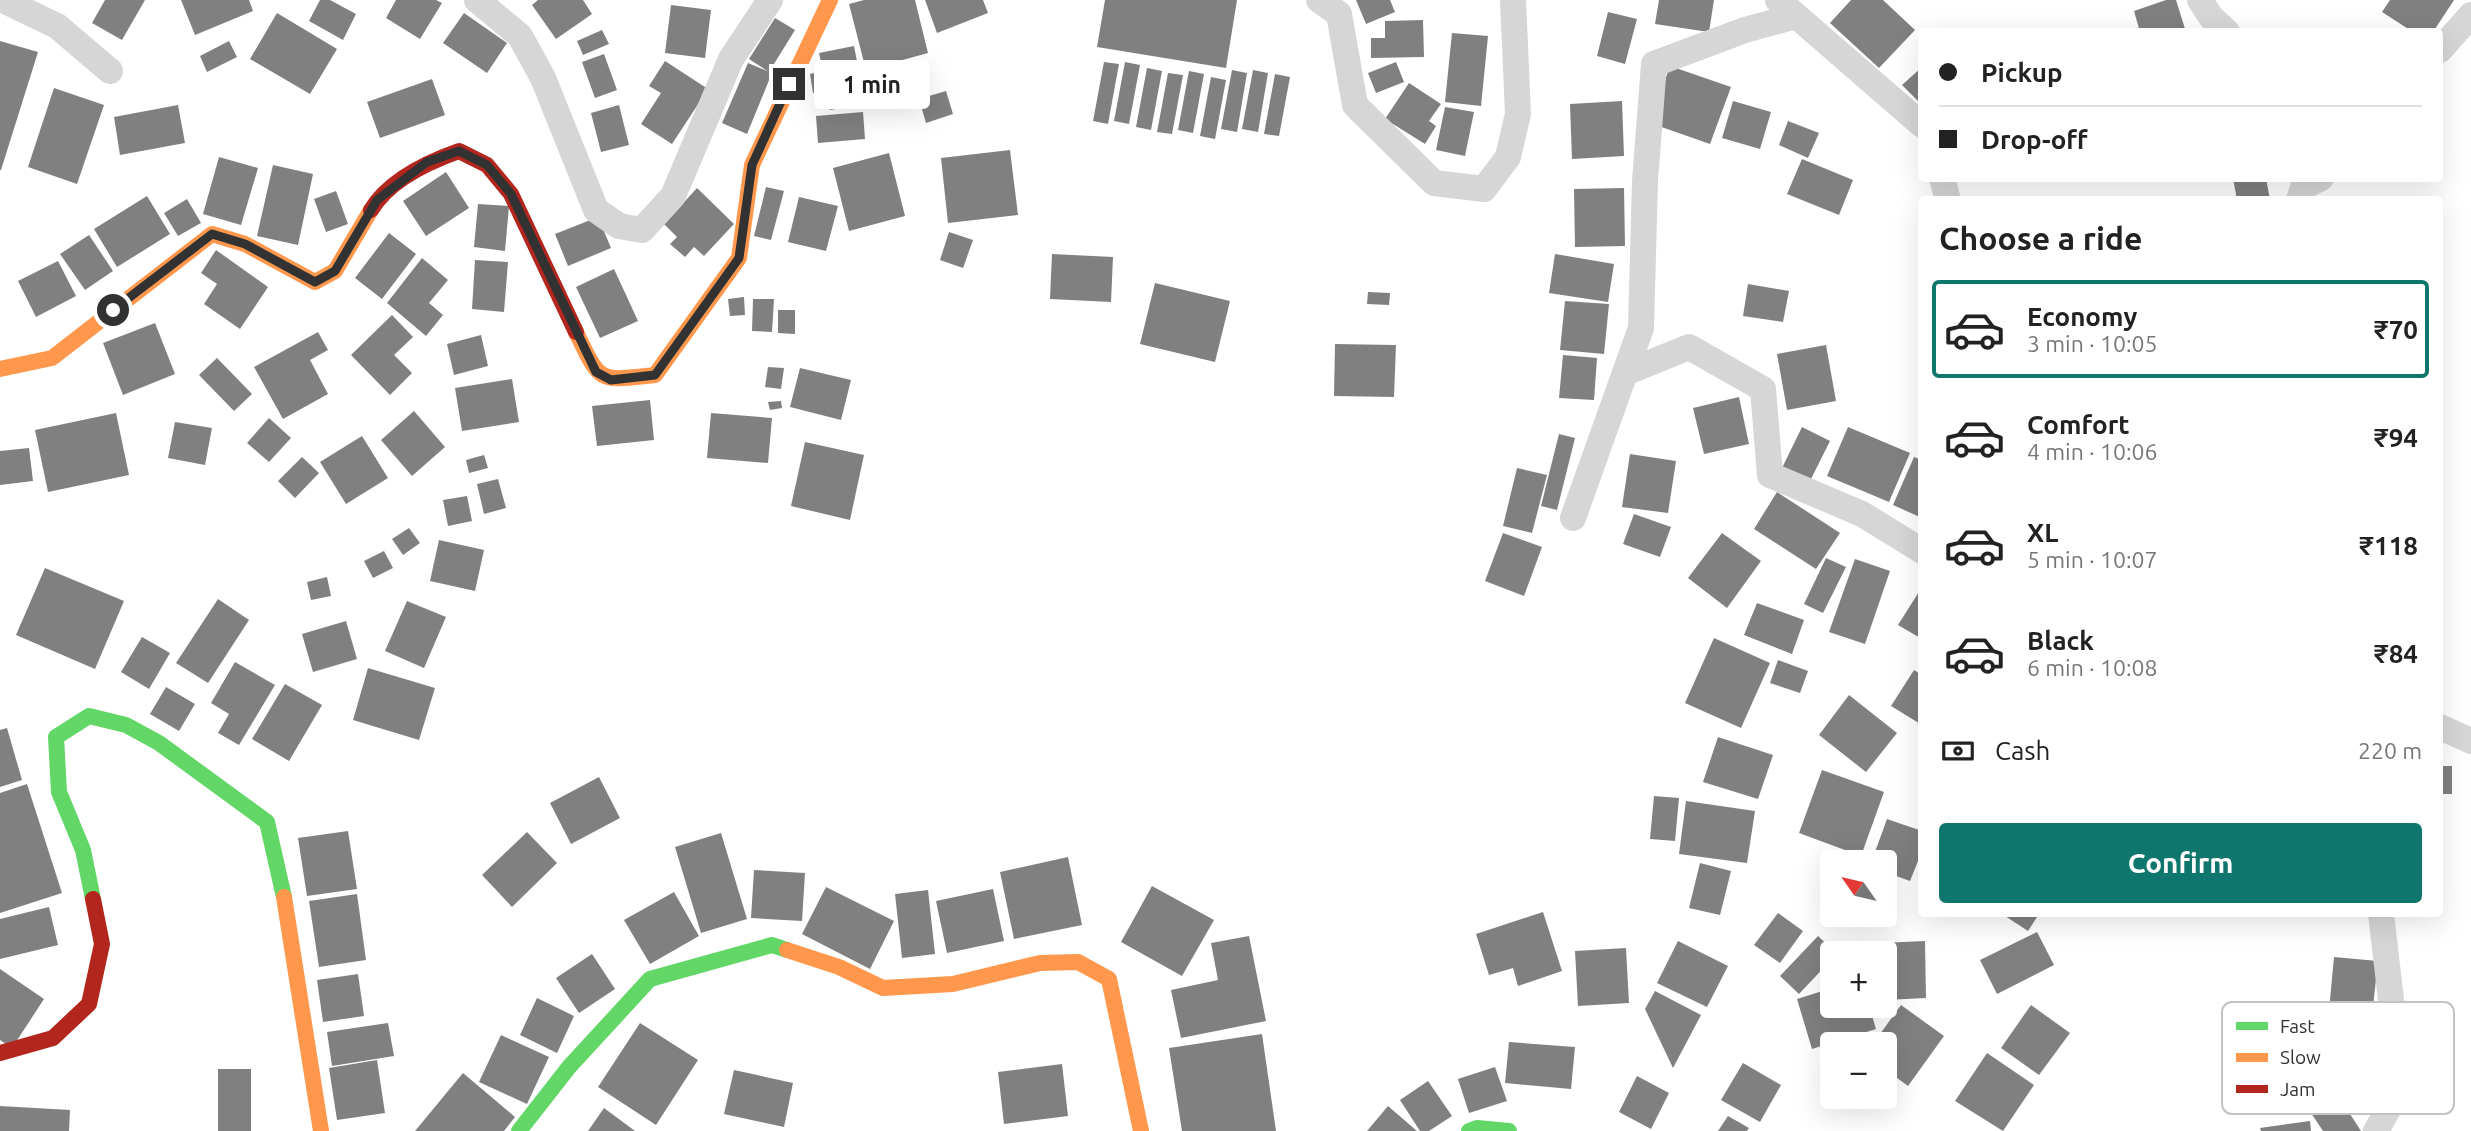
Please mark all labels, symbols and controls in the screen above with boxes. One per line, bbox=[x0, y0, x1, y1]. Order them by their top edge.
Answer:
text: Pickup bbox=[1981, 58, 2063, 87]
callout: 1 min bbox=[814, 60, 929, 108]
route end bbox=[773, 68, 805, 100]
text: 1 min bbox=[843, 72, 901, 97]
text: Drop-off bbox=[1981, 125, 2088, 154]
text: Choose a ride bbox=[1939, 220, 2142, 256]
route start bbox=[97, 294, 129, 326]
icon: car bbox=[1943, 298, 2006, 361]
text: Economy bbox=[2027, 302, 2137, 331]
text: ₹70 bbox=[2374, 315, 2418, 344]
text: 3 min · 10:05 bbox=[2027, 331, 2158, 356]
icon: car bbox=[1943, 406, 2006, 469]
text: Comfort bbox=[2027, 410, 2130, 439]
text: ₹94 bbox=[2374, 423, 2418, 452]
text: 4 min · 10:06 bbox=[2027, 439, 2158, 464]
icon: car bbox=[1943, 514, 2006, 577]
text: XL bbox=[2027, 518, 2058, 547]
text: ₹118 bbox=[2359, 531, 2418, 560]
text: 5 min · 10:07 bbox=[2027, 547, 2158, 572]
icon: car bbox=[1943, 622, 2006, 685]
text: Black bbox=[2027, 626, 2094, 655]
text: ₹84 bbox=[2374, 639, 2418, 668]
text: 6 min · 10:08 bbox=[2027, 655, 2158, 680]
icon: cash bbox=[1939, 732, 1977, 770]
text: Cash bbox=[1995, 736, 2050, 765]
text: 220 m bbox=[2358, 738, 2422, 763]
button: Confirm bbox=[1939, 823, 2422, 903]
north arrow bbox=[1820, 850, 1897, 928]
map controls bbox=[1820, 850, 1897, 1109]
button: + bbox=[1820, 941, 1897, 1018]
legend bbox=[2222, 1002, 2454, 1114]
text: Fast bbox=[2280, 1015, 2315, 1037]
button: − bbox=[1820, 1032, 1897, 1109]
text: Slow bbox=[2280, 1046, 2321, 1068]
text: Jam bbox=[2280, 1078, 2316, 1100]

